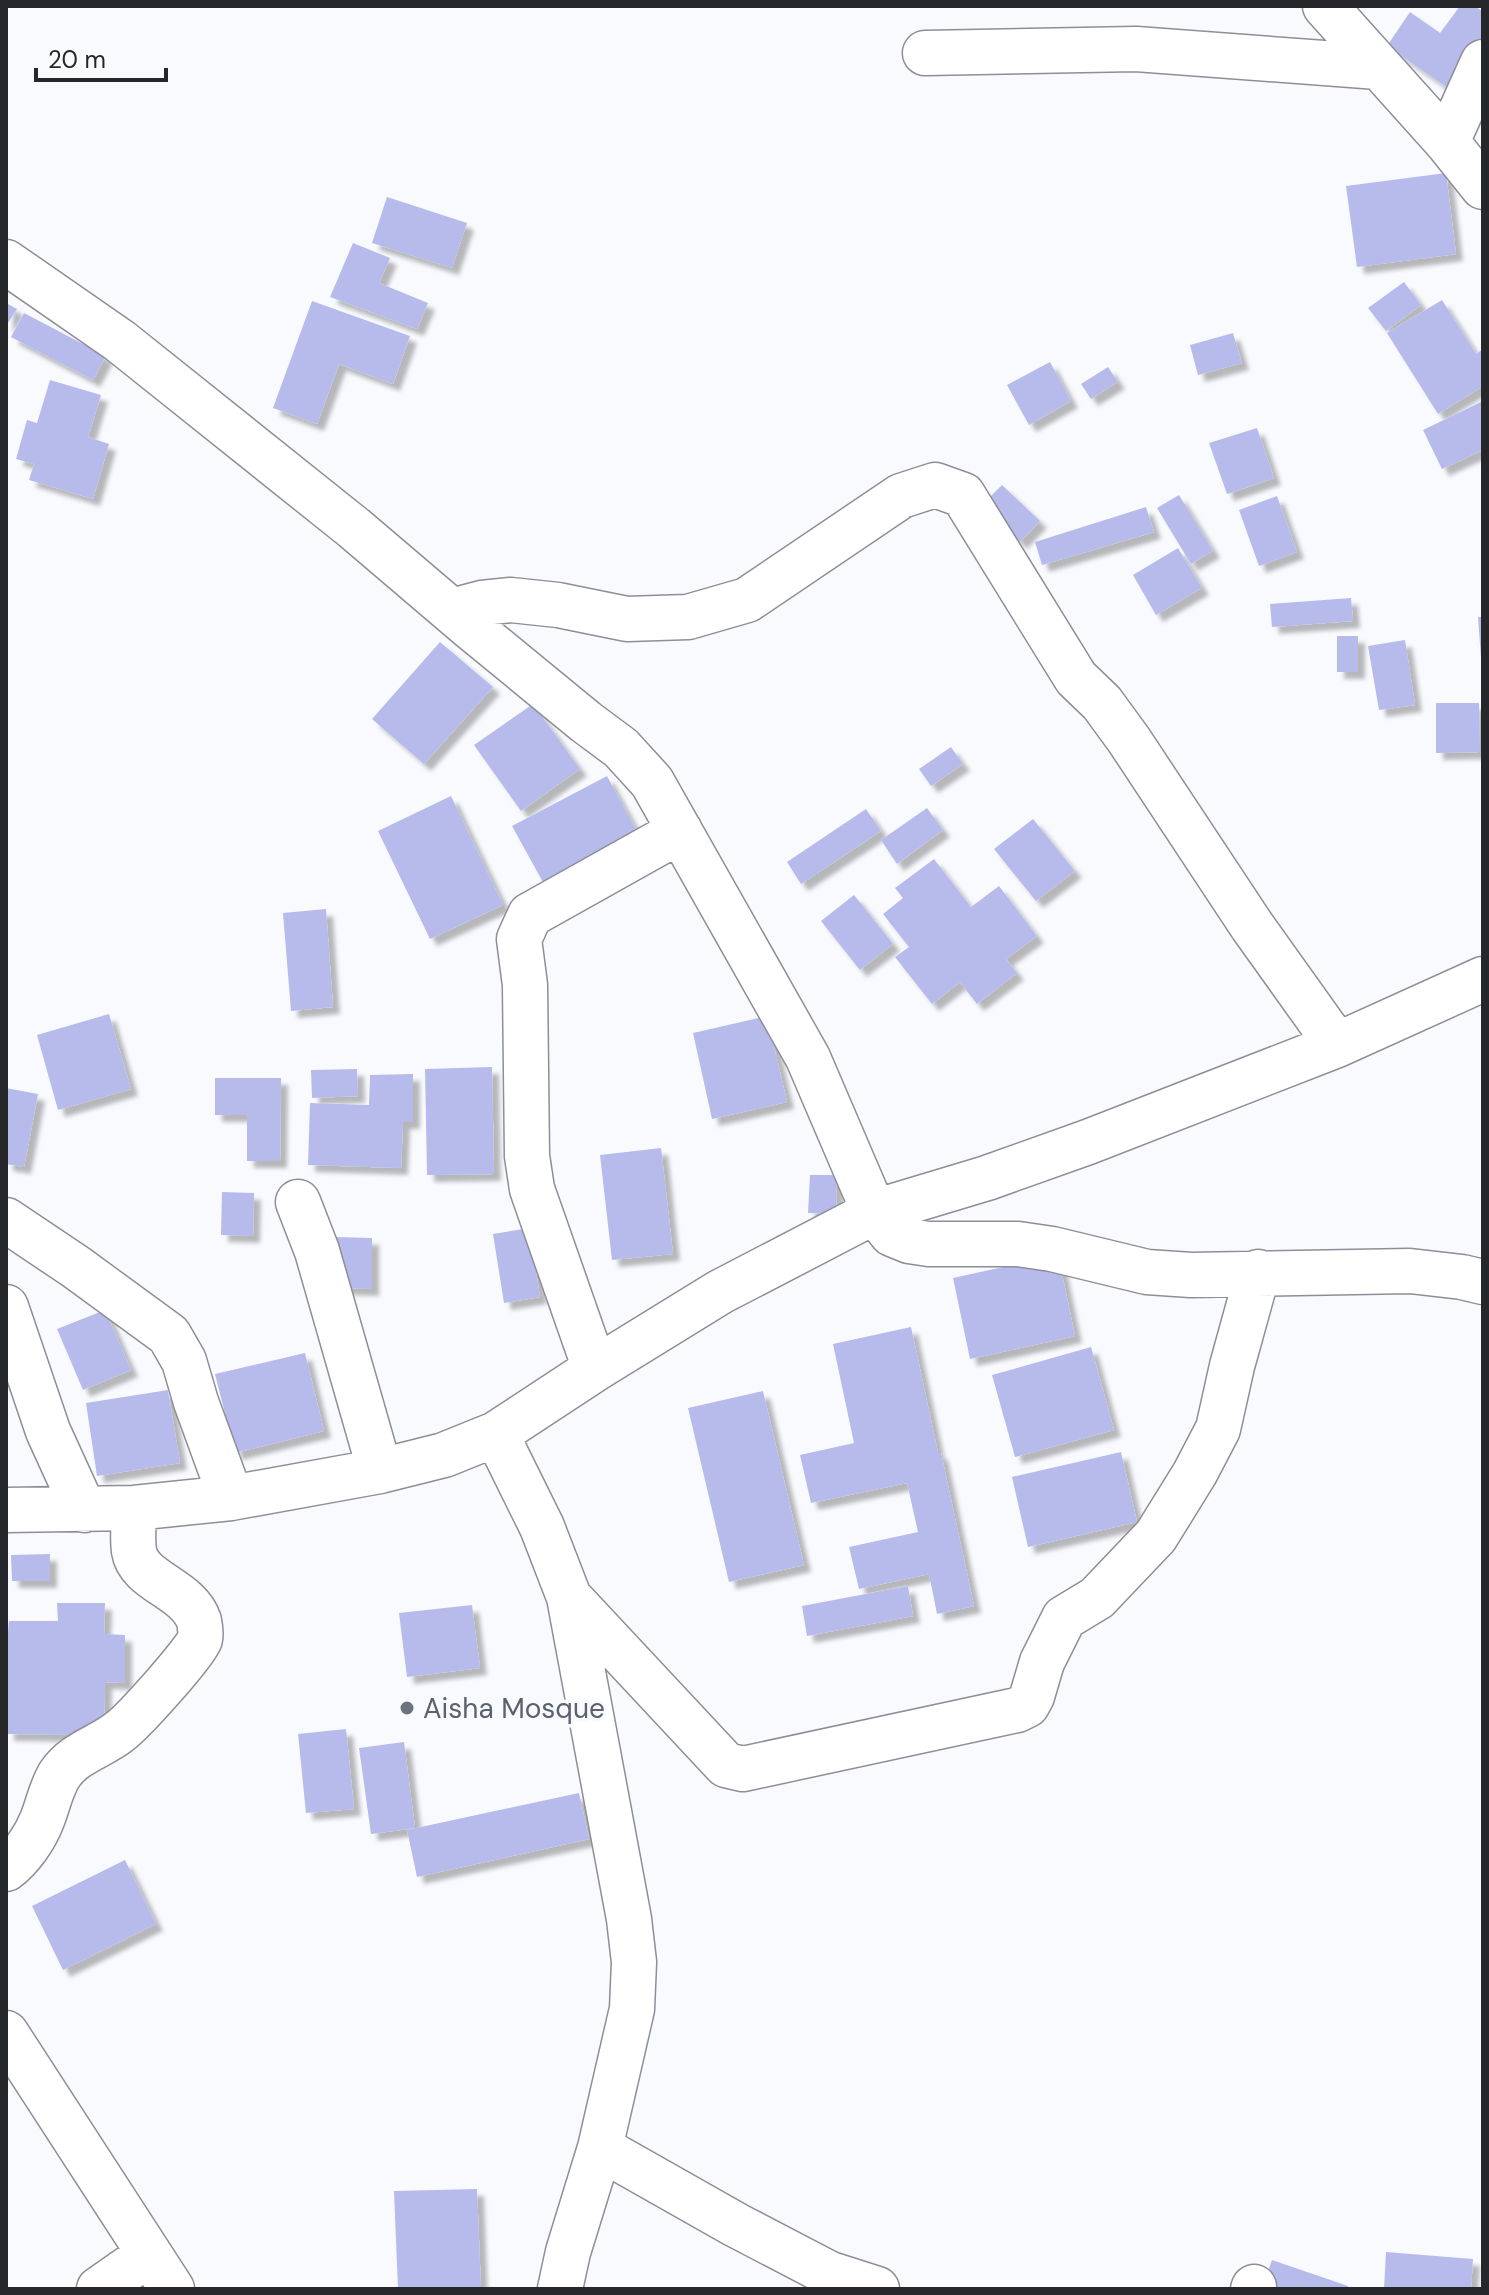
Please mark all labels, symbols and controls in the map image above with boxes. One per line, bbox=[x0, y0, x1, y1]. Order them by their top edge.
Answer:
scale bar bbox=[36, 32, 166, 82]
text: 20 m bbox=[48, 44, 106, 75]
place label: Aisha Mosque bbox=[423, 1690, 605, 1727]
marker: Aisha Mosque bbox=[398, 1699, 416, 1717]

